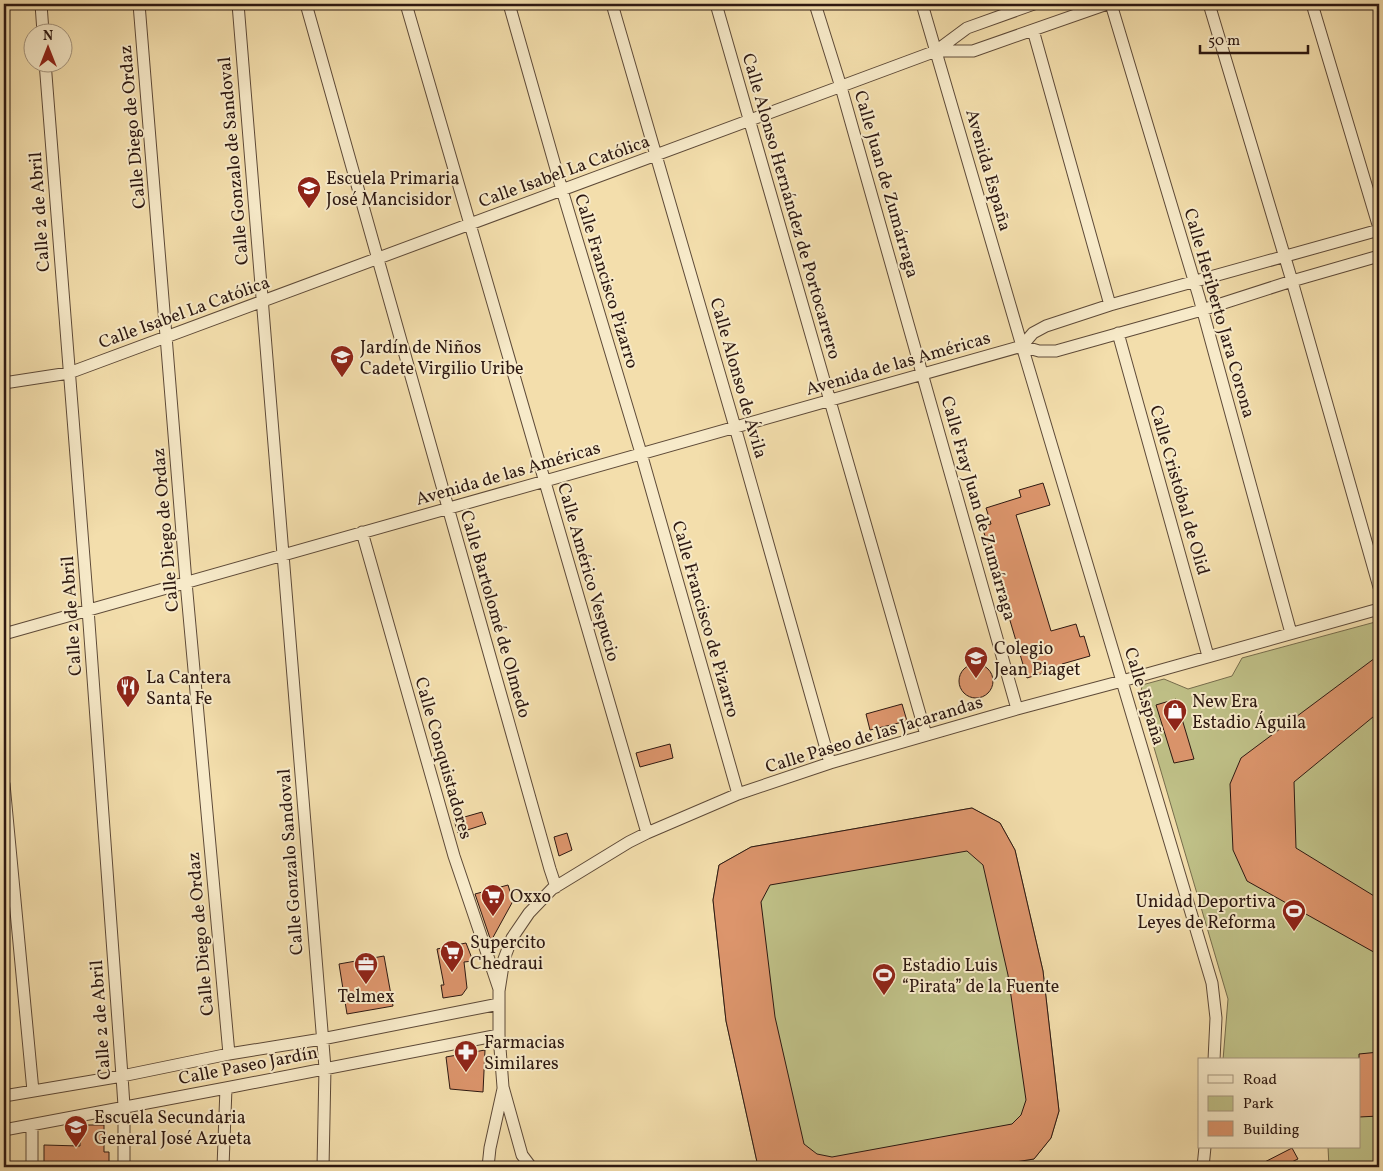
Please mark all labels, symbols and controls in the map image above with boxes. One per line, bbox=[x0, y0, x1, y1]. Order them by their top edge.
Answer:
north arrow bbox=[22, 22, 72, 72]
scale bar bbox=[1200, 22, 1308, 54]
text: N bbox=[43, 27, 53, 46]
text: 50 m bbox=[1208, 31, 1240, 52]
street label: Calle Diego de Ordaz bbox=[114, 44, 153, 210]
street label: Calle Alonso Hernández de Portocarrero bbox=[735, 51, 846, 362]
street label: Calle Gonzalo de Sandoval bbox=[213, 56, 256, 266]
street label: Calle Juan de Zumárraga bbox=[847, 88, 924, 281]
street label: Avenida España bbox=[958, 106, 1017, 234]
street label: Calle Isabel La Católica bbox=[475, 130, 654, 215]
street label: Calle 2 de Abril bbox=[24, 151, 57, 273]
place label: Escuela Primaria José Mancisidor bbox=[326, 167, 459, 213]
school or university icon: Escuela Primaria José Mancisidor bbox=[296, 175, 322, 209]
street label: Calle Francisco Pizarro bbox=[567, 191, 644, 372]
street label: Calle Heriberto Jara Corona bbox=[1177, 206, 1260, 421]
street label: Calle Isabel La Católica bbox=[95, 271, 274, 356]
street label: Calle Alonso de Ávila bbox=[703, 295, 772, 462]
street label: Avenida de las Américas bbox=[803, 326, 994, 403]
place label: Jardín de Niños Cadete Virgilio Uribe bbox=[360, 336, 524, 382]
school or university icon: Jardín de Niños Cadete Virgilio Uribe bbox=[329, 344, 355, 378]
street label: Calle Fray Juan de Zumárraga bbox=[934, 393, 1022, 624]
street label: Calle Cristóbal de Olid bbox=[1142, 402, 1215, 578]
street label: Avenida de las Américas bbox=[413, 436, 604, 513]
street label: Calle Diego de Ordaz bbox=[147, 447, 186, 613]
street label: Calle Américo Vespucio bbox=[550, 480, 625, 665]
street label: Calle Bartolomé de Olmedo bbox=[453, 508, 536, 721]
street label: Calle Francisco de Pizarro bbox=[664, 518, 745, 721]
street label: Calle 2 de Abril bbox=[56, 555, 89, 677]
place label: Colegio Jean Piaget bbox=[994, 637, 1081, 683]
street label: Calle España bbox=[1117, 644, 1170, 748]
school or university icon: Colegio Jean Piaget bbox=[963, 645, 989, 679]
place label: La Cantera Santa Fe bbox=[146, 666, 231, 712]
restaurant icon: La Cantera Santa Fe bbox=[115, 674, 141, 708]
street label: Calle Conquistadores bbox=[407, 674, 478, 842]
street label: Calle Paseo de las Jacarandas bbox=[763, 690, 986, 780]
place label: New Era Estadio Águila bbox=[1192, 690, 1306, 736]
shop icon: New Era Estadio Águila bbox=[1162, 698, 1188, 732]
street label: Calle Gonzalo Sandoval bbox=[273, 768, 310, 956]
street label: Calle Diego de Ordaz bbox=[182, 851, 221, 1017]
supermarket icon: Oxxo bbox=[480, 883, 506, 917]
place label: Oxxo bbox=[510, 885, 551, 910]
place label: Unidad Deportiva Leyes de Reforma bbox=[1136, 890, 1276, 936]
sports icon: Unidad Deportiva Leyes de Reforma bbox=[1281, 898, 1307, 932]
place label: Supercito Chedraui bbox=[470, 931, 546, 977]
supermarket icon: Supercito Chedraui bbox=[439, 939, 465, 973]
office icon: Telmex bbox=[353, 951, 379, 985]
place label: Estadio Luis “Pirata” de la Fuente bbox=[902, 954, 1059, 1000]
street label: Calle 2 de Abril bbox=[85, 959, 118, 1081]
sports icon: Estadio Luis “Pirata” de la Fuente bbox=[871, 962, 897, 996]
place label: Telmex bbox=[337, 985, 395, 1010]
place label: Farmacias Similares bbox=[484, 1031, 565, 1077]
pharmacy icon: Farmacias Similares bbox=[453, 1039, 479, 1073]
street label: Calle Paseo Jardín bbox=[177, 1041, 320, 1092]
legend bbox=[1198, 1058, 1360, 1148]
text: Road bbox=[1243, 1070, 1277, 1091]
text: Park bbox=[1243, 1094, 1274, 1115]
place label: Escuela Secundaria General José Azueta bbox=[94, 1106, 251, 1152]
school or university icon: Escuela Secundaria General José Azueta bbox=[63, 1114, 89, 1148]
text: Building bbox=[1243, 1120, 1300, 1141]

